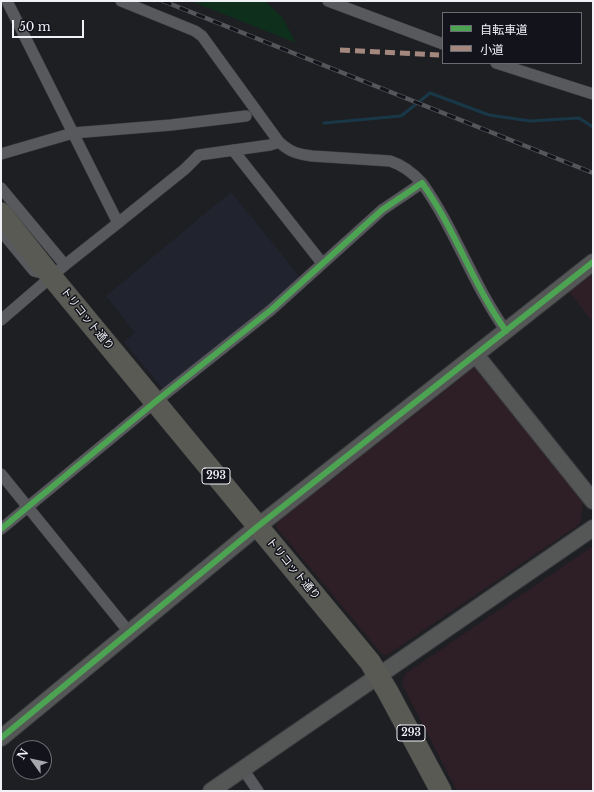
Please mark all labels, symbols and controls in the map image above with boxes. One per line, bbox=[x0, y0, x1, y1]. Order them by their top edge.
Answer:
scale bar bbox=[14, 12, 86, 38]
legend bbox=[442, 12, 582, 64]
text: 50 m bbox=[19, 19, 51, 34]
text: 自転車道 bbox=[480, 22, 528, 37]
text: 小道 bbox=[480, 42, 504, 57]
street label: トリコット通り bbox=[58, 285, 116, 353]
road number: 293 bbox=[202, 468, 230, 484]
street label: トリコット通り bbox=[263, 535, 323, 603]
road number: 293 bbox=[397, 725, 425, 741]
north arrow bbox=[12, 740, 52, 780]
text: N bbox=[14, 746, 31, 762]

